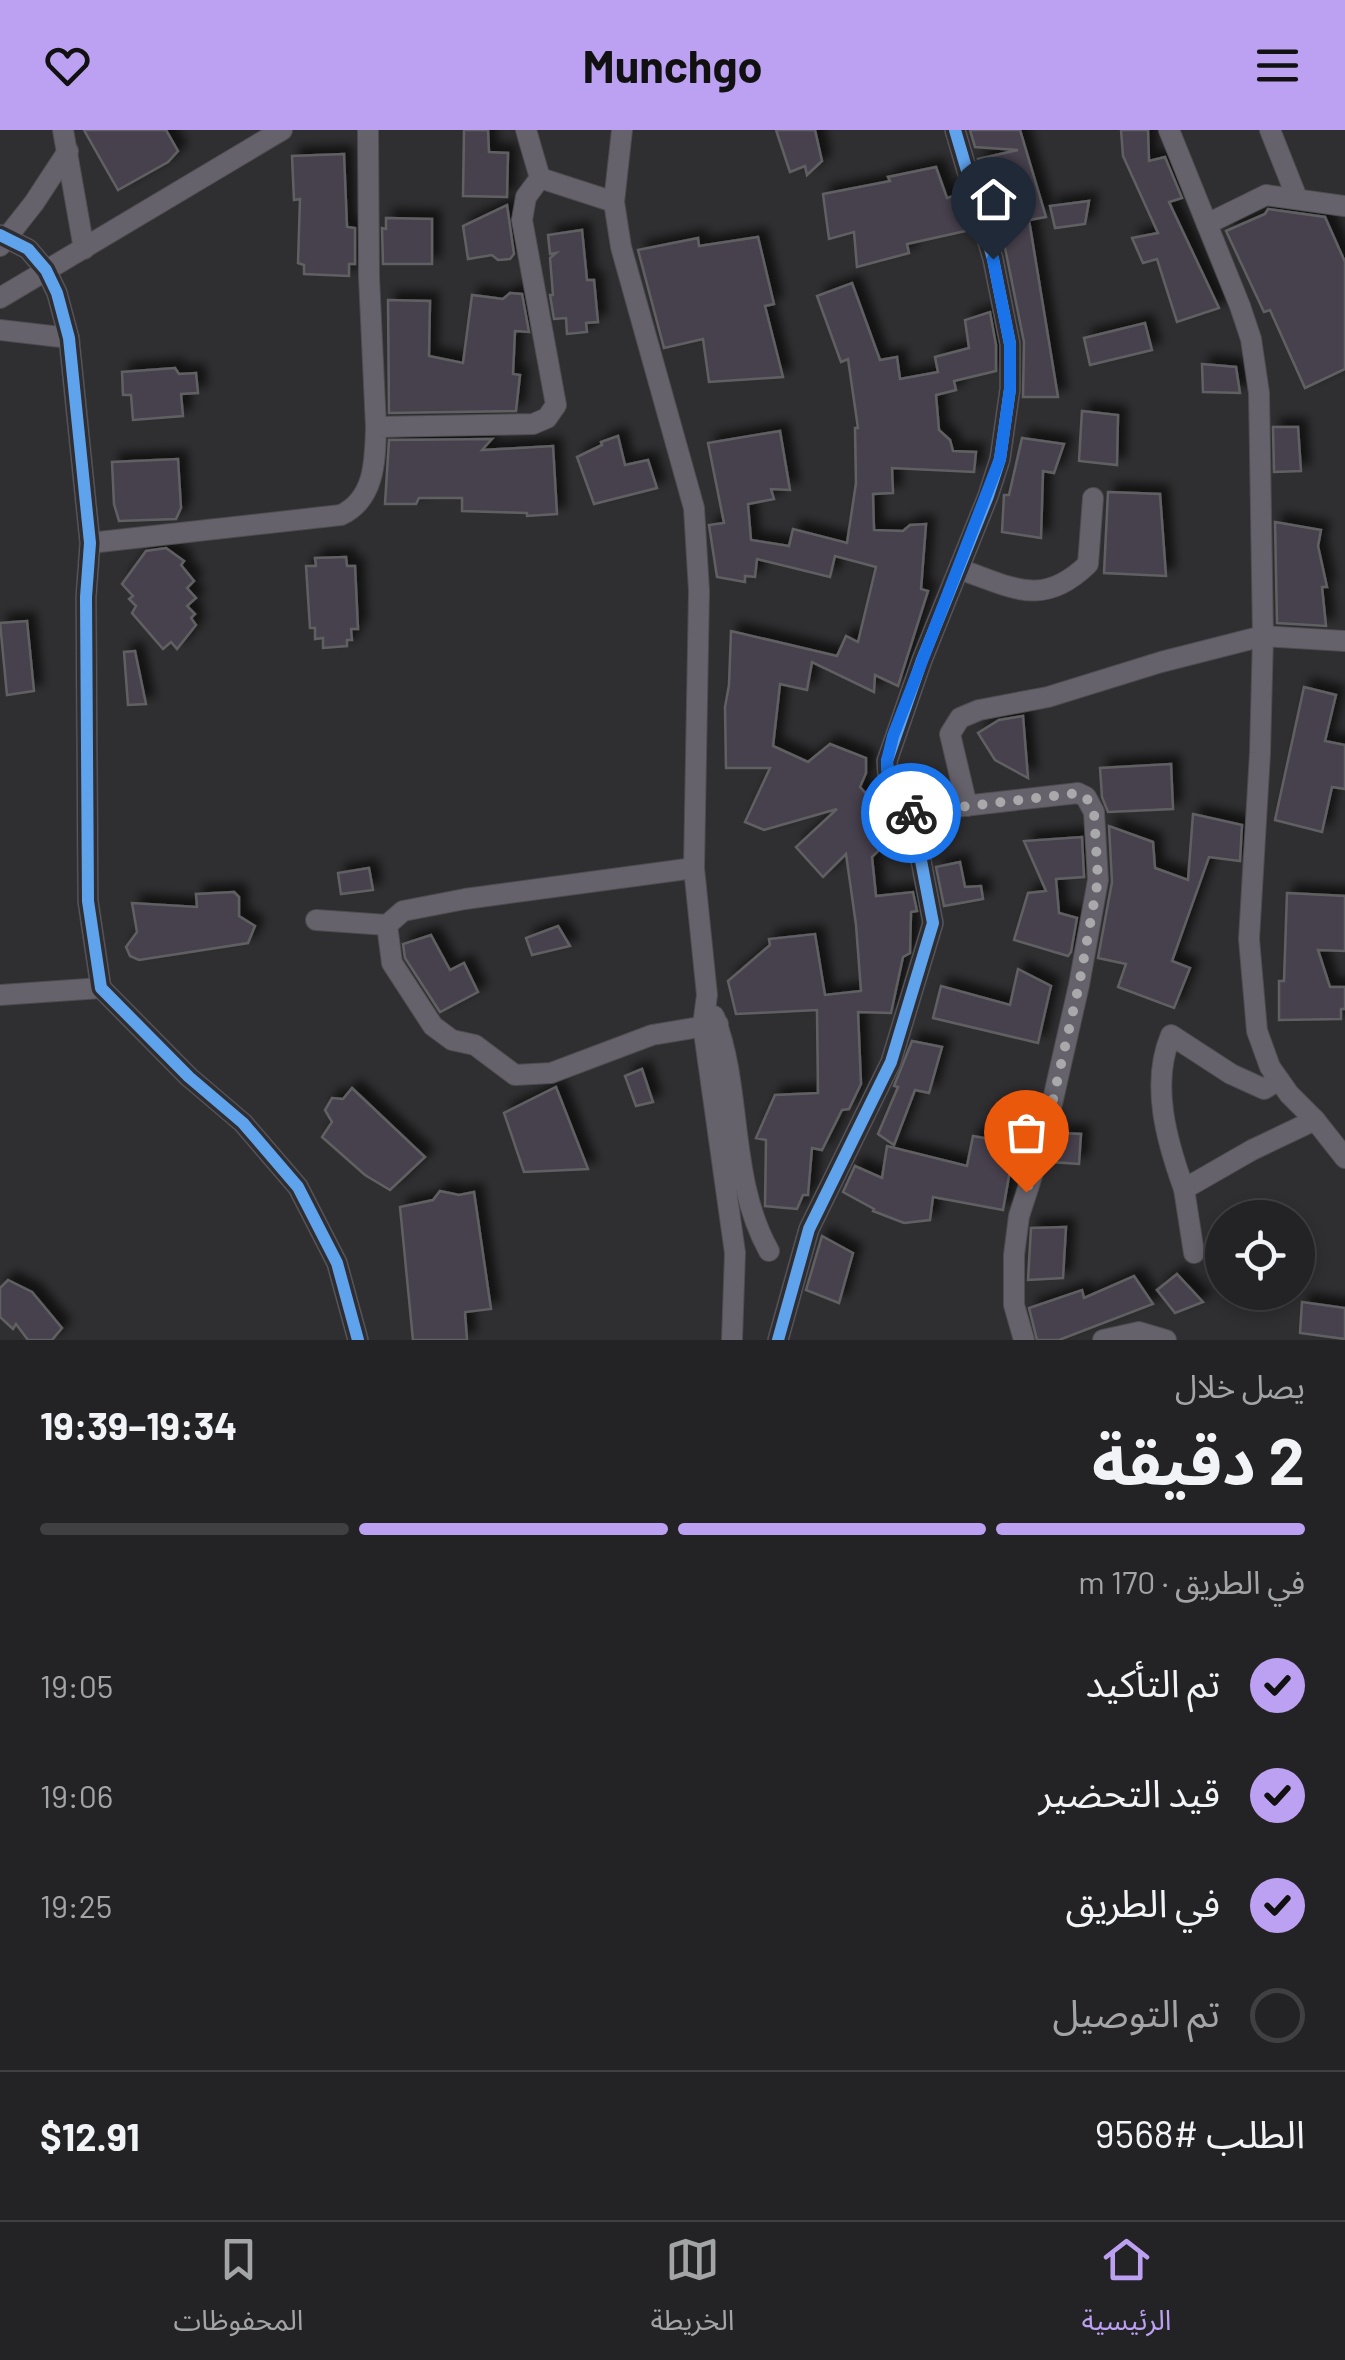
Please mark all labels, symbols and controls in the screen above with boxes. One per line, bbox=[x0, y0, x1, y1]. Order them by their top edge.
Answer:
icon: heart bbox=[40, 38, 95, 93]
text: Munchgo bbox=[582, 38, 763, 92]
icon: menu bbox=[1250, 38, 1305, 93]
pin bbox=[951, 157, 1036, 260]
icon: home bbox=[966, 172, 1021, 227]
courier bbox=[861, 763, 961, 863]
icon: bike bbox=[884, 786, 939, 841]
pin bbox=[984, 1090, 1069, 1193]
icon: bag bbox=[999, 1105, 1054, 1160]
map controls bbox=[1205, 1200, 1315, 1310]
button: locate bbox=[1205, 1200, 1315, 1310]
text: يصل خلال bbox=[1175, 1366, 1305, 1404]
text: 19:34–19:39 bbox=[40, 1402, 237, 1448]
text: 2 دقيقة bbox=[1092, 1420, 1305, 1498]
text: في الطريق · 170 m bbox=[1078, 1562, 1305, 1600]
icon: check bbox=[1250, 1658, 1305, 1713]
text: تم التأكيد bbox=[1086, 1659, 1220, 1705]
text: 19:05 bbox=[40, 1666, 113, 1704]
icon: check bbox=[1250, 1768, 1305, 1823]
text: قيد التحضير bbox=[1038, 1769, 1220, 1815]
text: 19:06 bbox=[40, 1776, 113, 1814]
icon: check bbox=[1250, 1878, 1305, 1933]
text: في الطريق bbox=[1066, 1879, 1220, 1925]
text: 19:25 bbox=[40, 1886, 112, 1924]
text: تم التوصيل bbox=[1052, 1989, 1220, 2035]
text: الطلب #9568 bbox=[1095, 2110, 1305, 2156]
text: $12.91 bbox=[40, 2113, 140, 2159]
tab: المحفوظات bbox=[174, 2232, 304, 2351]
tab: الخريطة bbox=[651, 2232, 734, 2351]
tab: الرئيسية bbox=[1081, 2232, 1171, 2351]

